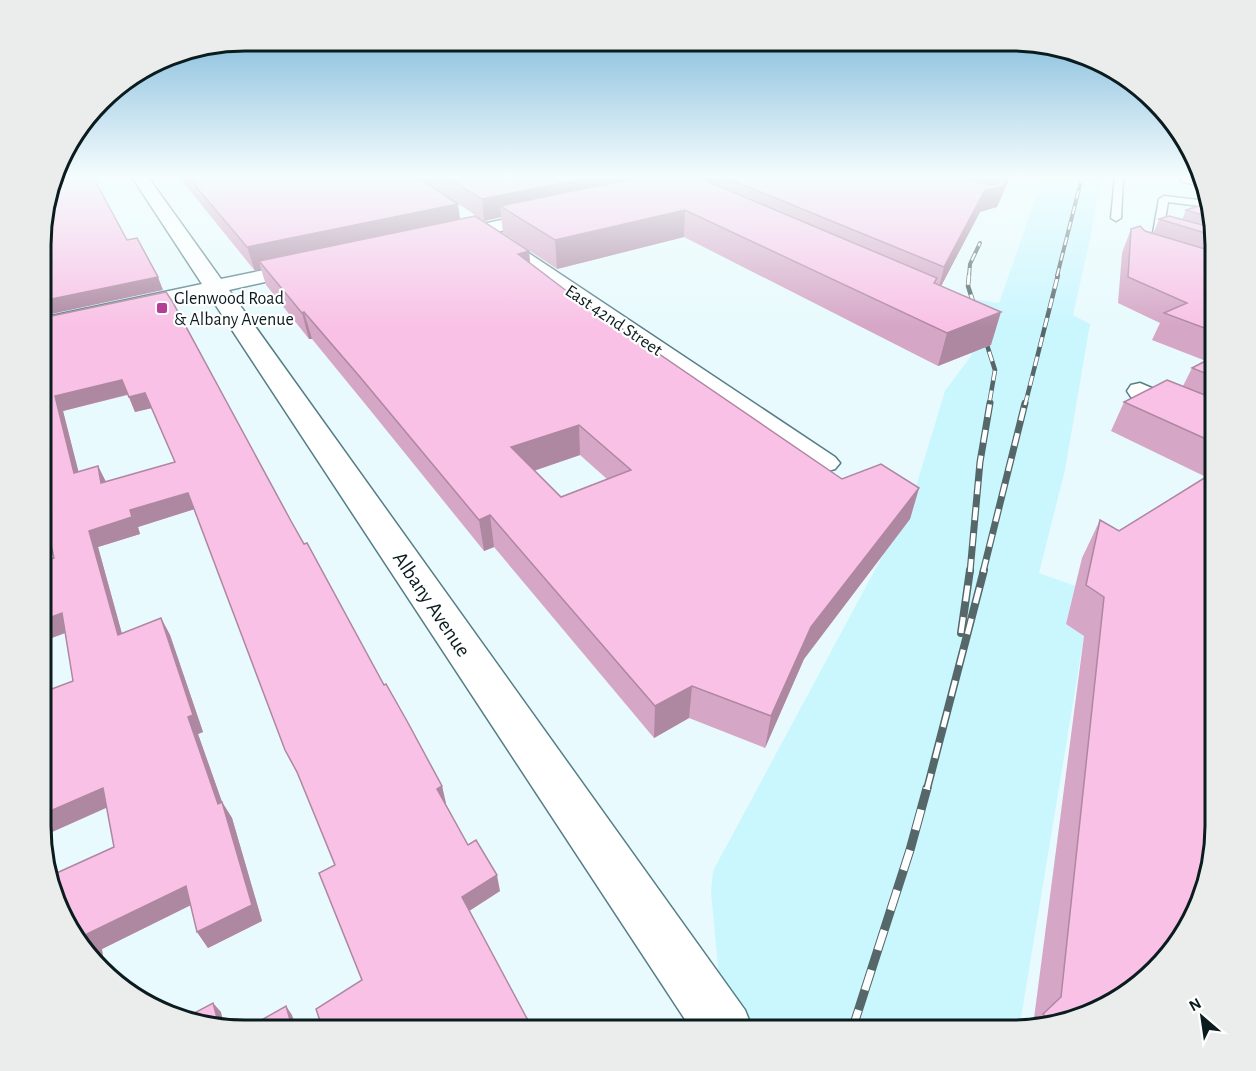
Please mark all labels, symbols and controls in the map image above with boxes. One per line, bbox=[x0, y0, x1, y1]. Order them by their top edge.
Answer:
street label: East 42nd Street bbox=[562, 282, 665, 360]
place label: Glenwood Road & Albany Avenue bbox=[174, 290, 294, 329]
marker: Glenwood Road & Albany Avenue bbox=[155, 301, 169, 315]
street label: Albany Avenue bbox=[389, 548, 474, 661]
north arrow bbox=[1172, 987, 1232, 1047]
text: N bbox=[1186, 995, 1204, 1014]

